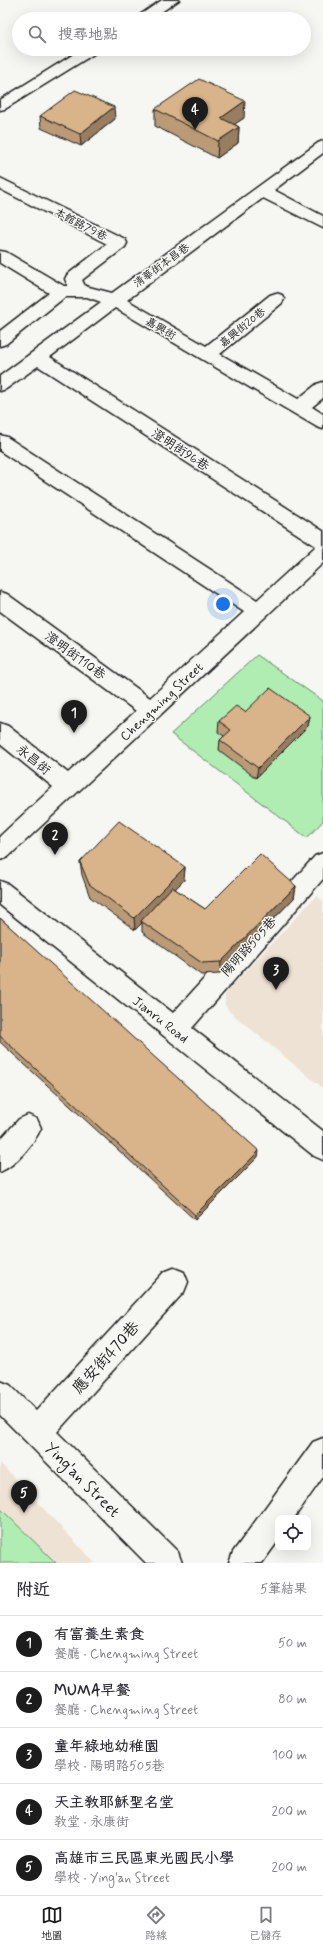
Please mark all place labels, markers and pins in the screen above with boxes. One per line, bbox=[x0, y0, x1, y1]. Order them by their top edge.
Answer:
pin: 4 bbox=[182, 97, 208, 130]
pin: 1 bbox=[61, 700, 87, 733]
pin: 2 bbox=[42, 822, 68, 855]
pin: 3 bbox=[263, 957, 289, 990]
pin: 5 bbox=[11, 1480, 37, 1513]

